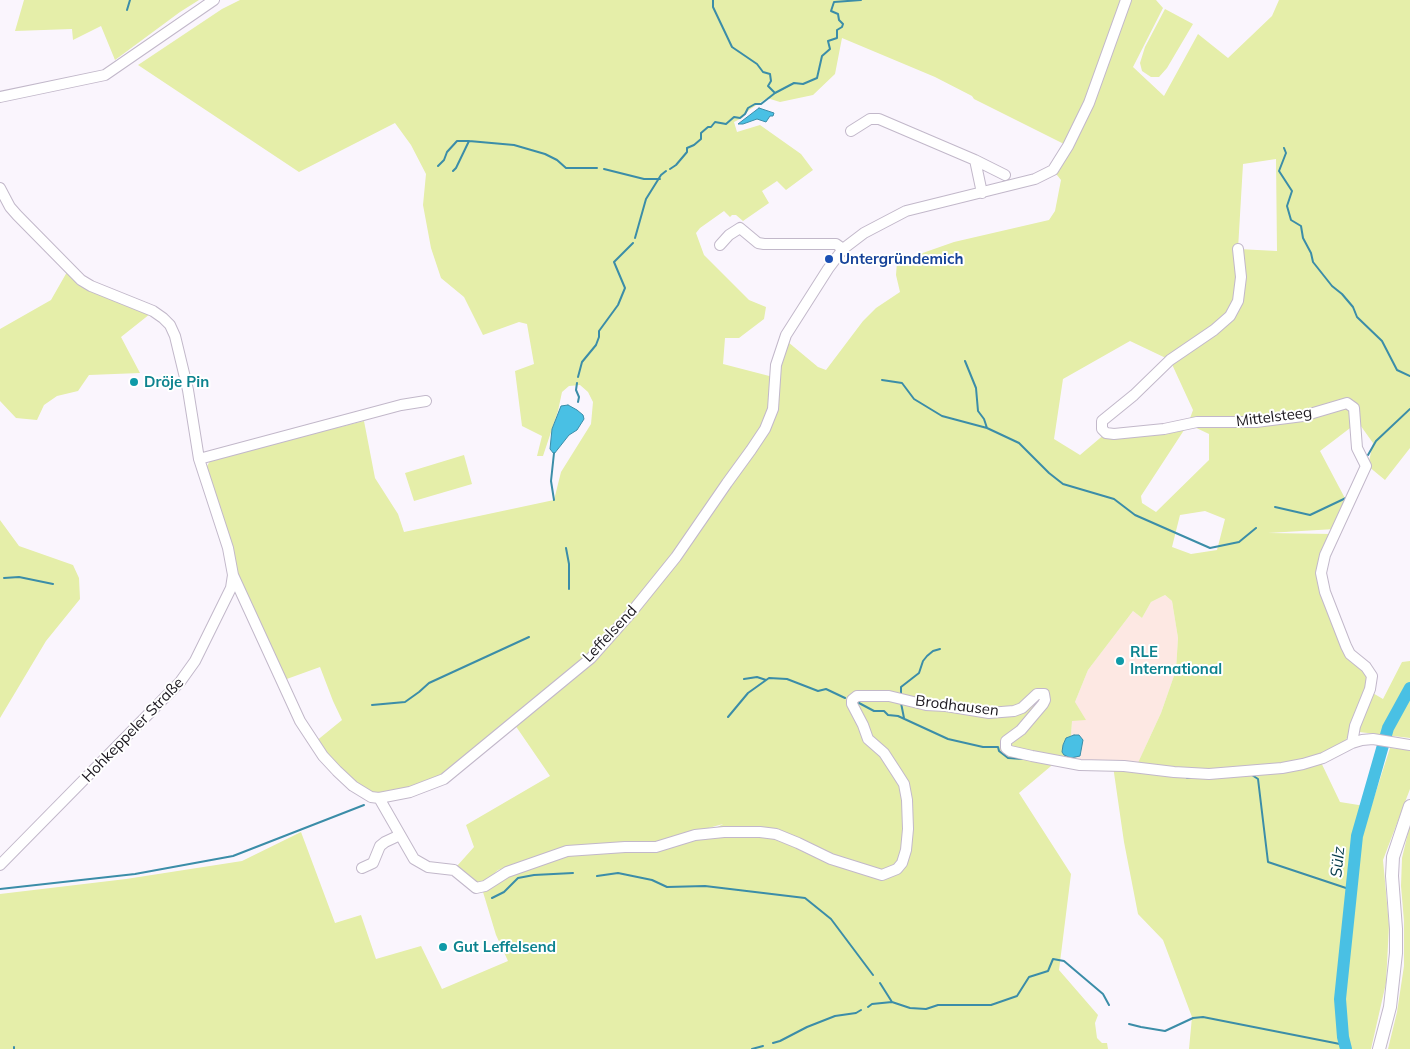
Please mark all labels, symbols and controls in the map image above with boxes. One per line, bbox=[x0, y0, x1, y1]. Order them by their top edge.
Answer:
place label: Untergründemich bbox=[839, 250, 963, 268]
marker: Untergründemich bbox=[823, 253, 835, 265]
place label: Dröje Pin bbox=[144, 373, 209, 391]
marker: Dröje Pin bbox=[128, 376, 140, 388]
street label: Mittelsteeg bbox=[1235, 403, 1313, 431]
street label: Leffelsend bbox=[579, 602, 641, 666]
place label: RLE International bbox=[1130, 643, 1222, 678]
marker: RLE International bbox=[1114, 655, 1126, 667]
street label: Hohkeppeler Straße bbox=[78, 674, 188, 786]
street label: Brodhausen bbox=[914, 692, 1000, 720]
water label: Sülz bbox=[1327, 845, 1349, 879]
place label: Gut Leffelsend bbox=[453, 938, 556, 956]
marker: Gut Leffelsend bbox=[437, 941, 449, 953]

